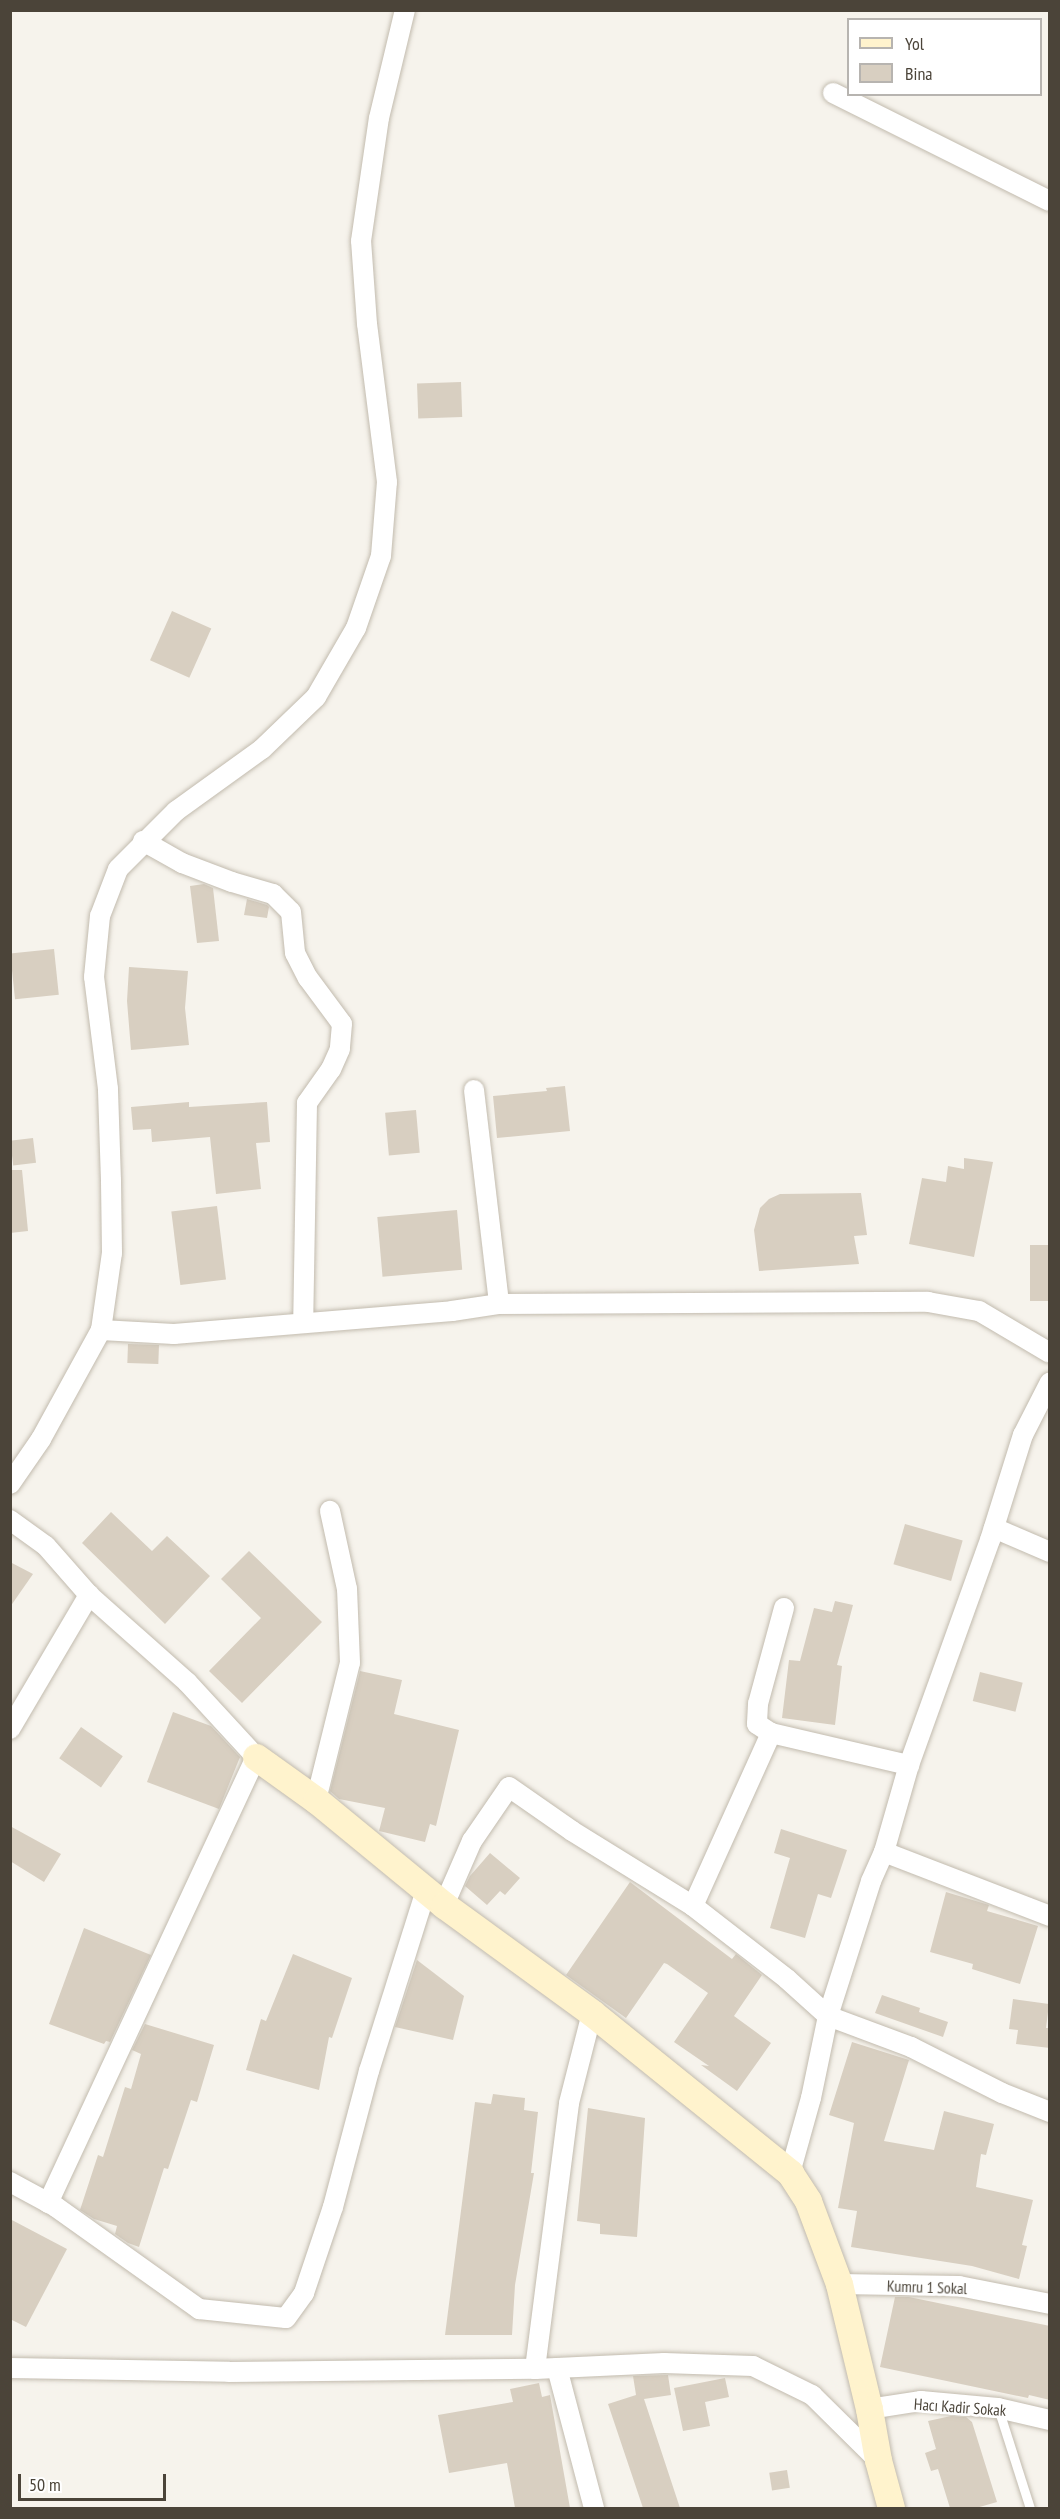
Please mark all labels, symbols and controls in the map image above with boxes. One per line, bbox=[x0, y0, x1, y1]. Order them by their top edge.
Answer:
legend bbox=[847, 18, 1042, 96]
text: Yol bbox=[905, 32, 924, 55]
text: Bina bbox=[905, 62, 933, 85]
street label: Kumru 1 Sokal bbox=[887, 2276, 967, 2298]
street label: Hacı Kadir Sokak bbox=[913, 2394, 1007, 2420]
scale bar bbox=[21, 2462, 170, 2500]
text: 50 m bbox=[29, 2473, 61, 2496]

